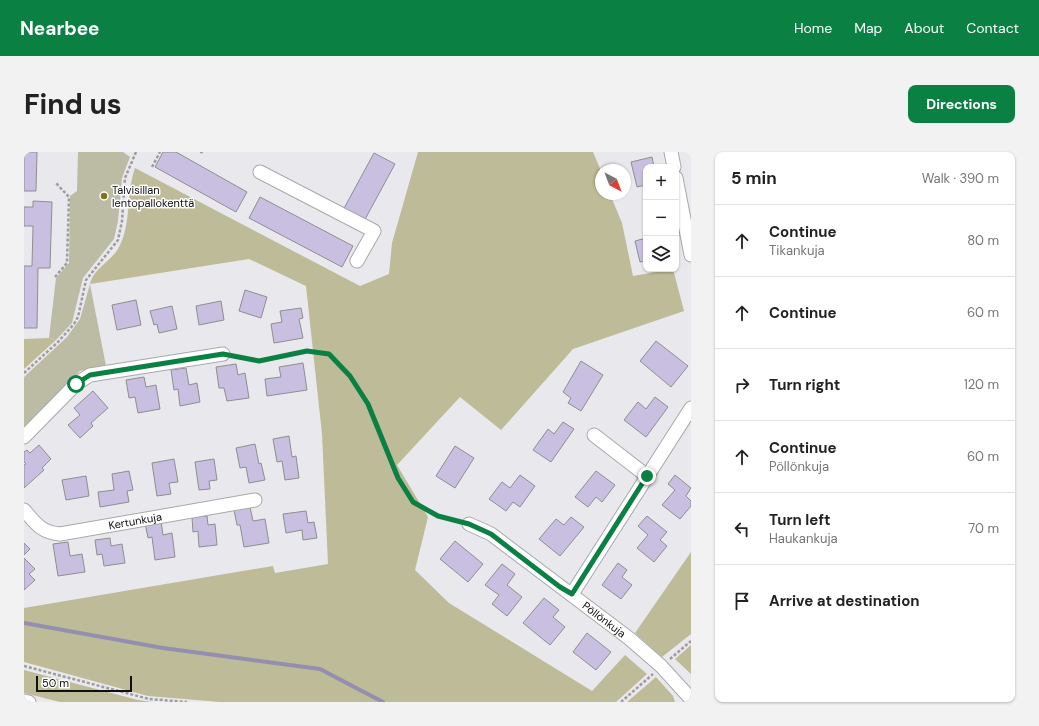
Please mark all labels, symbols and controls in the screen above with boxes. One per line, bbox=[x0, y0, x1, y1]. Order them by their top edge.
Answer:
text: Nearbee bbox=[20, 16, 100, 41]
text: Home bbox=[794, 19, 832, 37]
text: Map bbox=[854, 19, 882, 37]
text: About bbox=[904, 19, 944, 37]
text: Contact bbox=[966, 19, 1019, 37]
button: Directions bbox=[908, 85, 1015, 123]
text: Find us bbox=[24, 86, 122, 123]
north arrow bbox=[595, 164, 631, 200]
map controls bbox=[643, 164, 679, 272]
button: + bbox=[643, 164, 679, 200]
text: 5 min bbox=[731, 167, 777, 189]
text: Walk · 390 m bbox=[922, 170, 999, 187]
place label: Talvisillan lentopallokenttä bbox=[112, 183, 194, 210]
marker: Talvisillan lentopallokenttä bbox=[99, 191, 109, 201]
button: − bbox=[643, 200, 679, 236]
text: Continue bbox=[769, 222, 837, 242]
icon: ahead bbox=[731, 230, 753, 252]
text: 80 m bbox=[967, 232, 999, 249]
button: layers bbox=[643, 236, 679, 272]
text: Tikankuja bbox=[769, 242, 825, 259]
icon: ahead bbox=[731, 302, 753, 324]
text: Continue bbox=[769, 303, 837, 323]
text: 60 m bbox=[967, 304, 999, 321]
icon: right bbox=[731, 374, 753, 396]
route start bbox=[67, 375, 85, 393]
text: Turn right bbox=[769, 375, 840, 395]
text: 120 m bbox=[964, 376, 999, 393]
text: Continue bbox=[769, 438, 837, 458]
icon: ahead bbox=[731, 446, 753, 468]
text: 60 m bbox=[967, 448, 999, 465]
text: Pöllönkuja bbox=[769, 458, 829, 475]
route end bbox=[638, 467, 656, 485]
street label: Kertunkuja bbox=[107, 509, 163, 532]
text: Turn left bbox=[769, 510, 830, 530]
icon: left bbox=[731, 518, 753, 540]
text: 70 m bbox=[968, 520, 999, 537]
text: Haukankuja bbox=[769, 530, 838, 547]
icon: arrive bbox=[731, 590, 753, 612]
text: Arrive at destination bbox=[769, 591, 920, 611]
street label: Pöllönkuja bbox=[580, 599, 629, 640]
scale bar bbox=[36, 674, 132, 693]
text: 50 m bbox=[42, 676, 69, 690]

